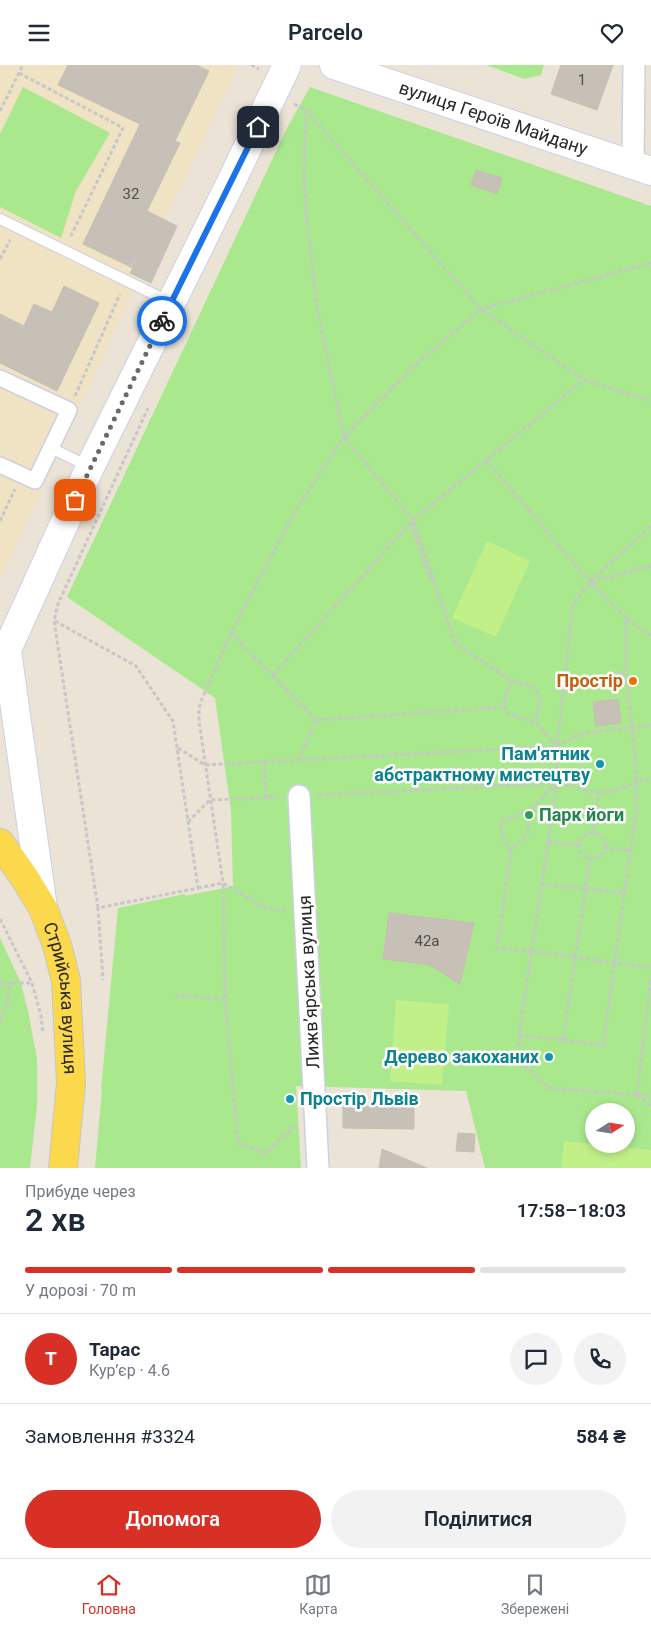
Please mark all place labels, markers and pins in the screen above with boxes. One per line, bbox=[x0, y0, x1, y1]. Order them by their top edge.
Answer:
pin bbox=[237, 106, 279, 148]
pin bbox=[54, 479, 96, 521]
place label: Простір bbox=[557, 670, 623, 691]
marker: Простір bbox=[627, 675, 639, 687]
place label: Пам'ятник абстрактному мистецтву bbox=[374, 743, 591, 785]
marker: Пам'ятник абстрактному мистецтву bbox=[594, 758, 606, 770]
place label: Парк йоги bbox=[539, 804, 624, 825]
marker: Парк йоги bbox=[523, 809, 535, 821]
place label: Дерево закоханих bbox=[384, 1046, 540, 1067]
marker: Дерево закоханих bbox=[543, 1051, 555, 1063]
place label: Простір Львів bbox=[300, 1088, 419, 1109]
marker: Простір Львів bbox=[284, 1093, 296, 1105]

